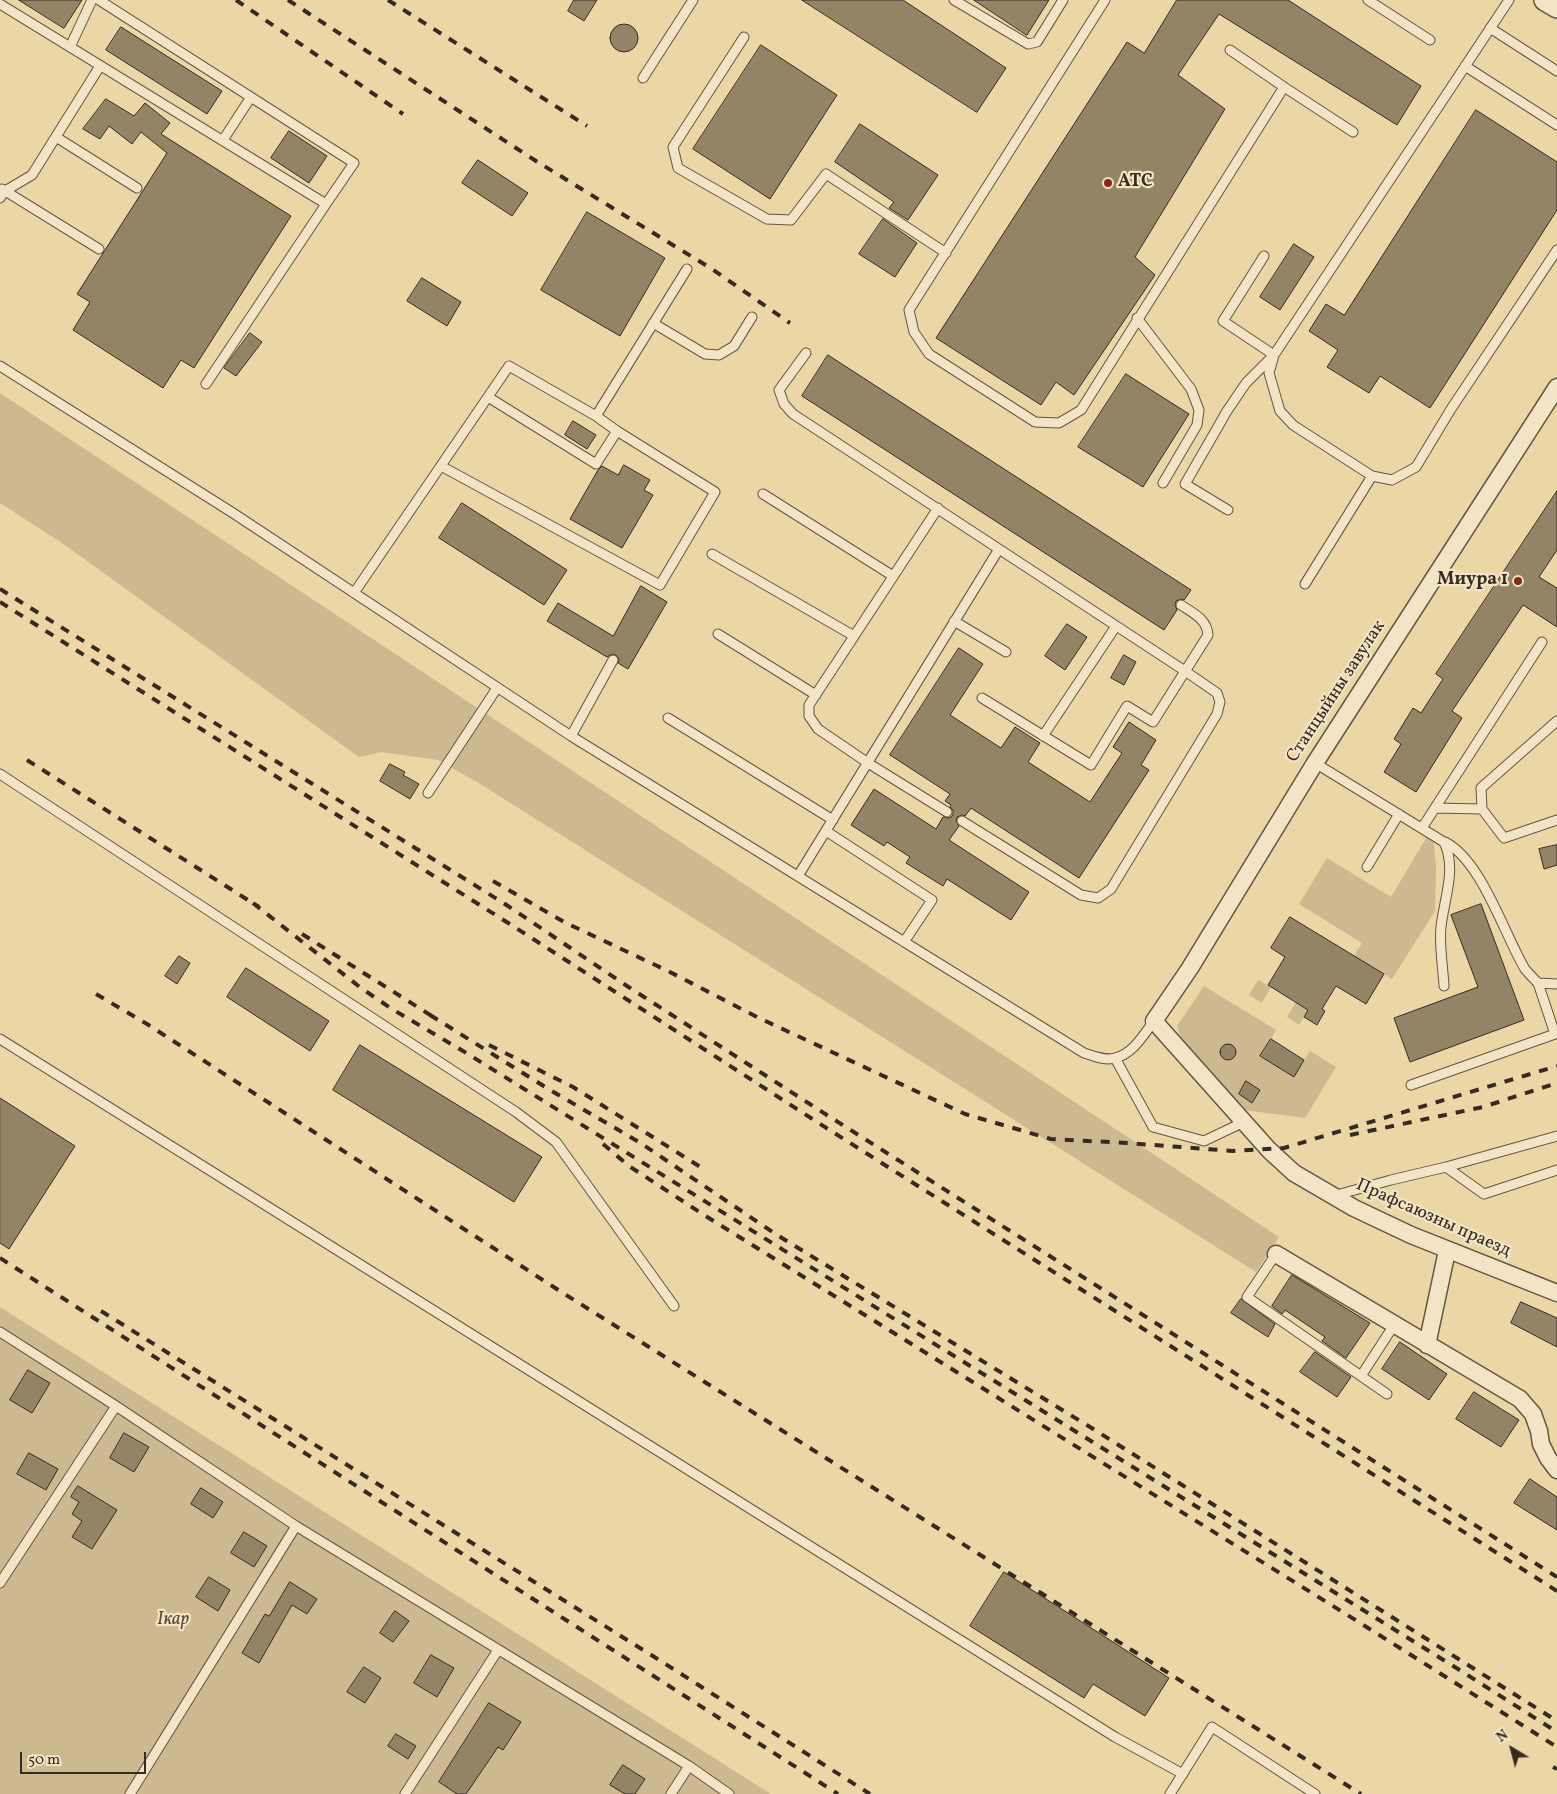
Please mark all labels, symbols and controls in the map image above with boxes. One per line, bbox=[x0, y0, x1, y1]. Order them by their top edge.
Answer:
place label: АТС bbox=[1118, 172, 1153, 194]
marker: АТС bbox=[1102, 177, 1114, 189]
place label: Миура 1 bbox=[1437, 570, 1508, 592]
marker: Миура 1 bbox=[1512, 575, 1524, 587]
street label: Станцыйны завулак bbox=[1283, 617, 1391, 767]
street label: Прафсаюзны праезд bbox=[1352, 1175, 1514, 1263]
park label: Ікар bbox=[157, 1610, 189, 1632]
north arrow bbox=[1487, 1724, 1537, 1774]
text: N bbox=[1493, 1726, 1512, 1747]
scale bar bbox=[22, 1742, 149, 1774]
text: 50 m bbox=[28, 1750, 60, 1771]

